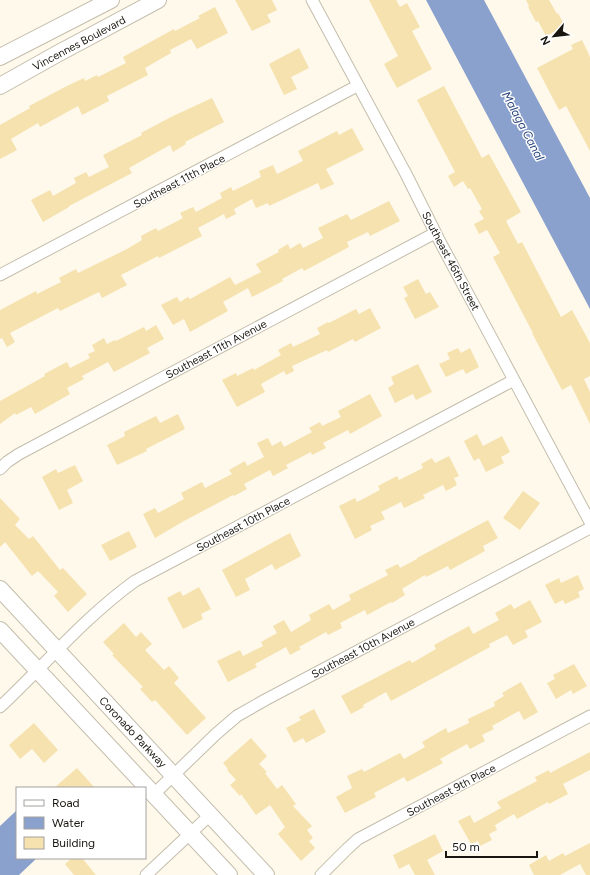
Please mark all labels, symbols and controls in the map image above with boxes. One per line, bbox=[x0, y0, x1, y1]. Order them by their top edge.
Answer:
street label: Vincennes Boulevard bbox=[31, 13, 128, 73]
north arrow bbox=[534, 16, 574, 56]
text: N bbox=[538, 34, 553, 47]
water label: Malaga Canal bbox=[499, 89, 547, 163]
street label: Southeast 11th Place bbox=[131, 152, 227, 211]
street label: Southeast 46th Street bbox=[419, 210, 482, 313]
street label: Southeast 11th Avenue bbox=[164, 317, 269, 382]
street label: Southeast 10th Place bbox=[194, 494, 292, 555]
street label: Southeast 10th Avenue bbox=[309, 616, 417, 681]
street label: Coronado Parkway bbox=[96, 694, 169, 771]
street label: Southeast 9th Place bbox=[405, 762, 498, 819]
legend bbox=[16, 787, 146, 859]
text: Road bbox=[52, 796, 80, 810]
text: Water bbox=[52, 816, 84, 830]
scale bar bbox=[446, 833, 537, 859]
text: Building bbox=[52, 836, 95, 850]
text: 50 m bbox=[452, 840, 480, 854]

